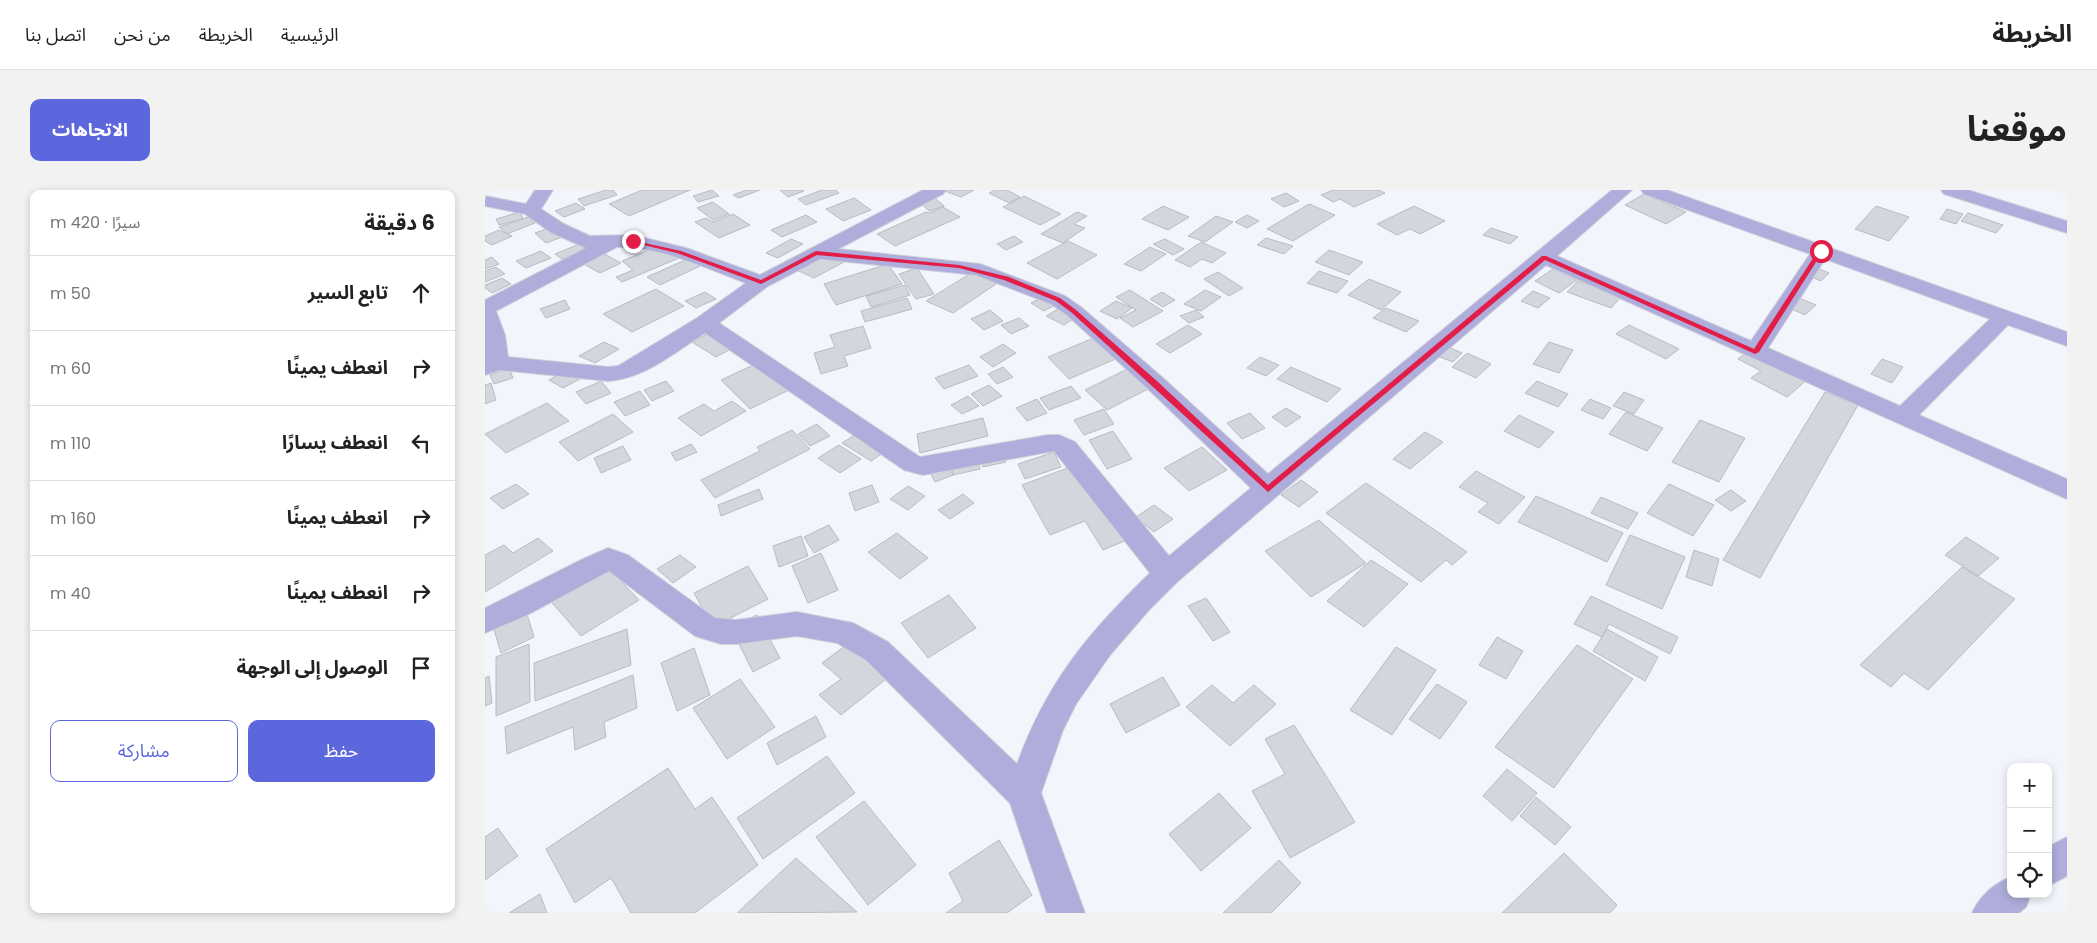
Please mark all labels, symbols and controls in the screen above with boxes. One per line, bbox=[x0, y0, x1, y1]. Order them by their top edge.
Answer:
text: الخريطة bbox=[1992, 17, 2072, 50]
text: اتصل بنا bbox=[25, 22, 86, 47]
text: من نحن bbox=[114, 22, 171, 47]
text: الخريطة bbox=[199, 22, 253, 47]
text: الرئيسية bbox=[281, 22, 339, 47]
button: الاتجاهات bbox=[30, 99, 150, 161]
text: موقعنا bbox=[1967, 104, 2067, 153]
text: 6 دقيقة bbox=[364, 208, 435, 237]
text: سيرًا · 420 m bbox=[50, 211, 140, 234]
route end bbox=[622, 230, 645, 253]
route start bbox=[1810, 240, 1833, 263]
text: تابع السير bbox=[308, 279, 388, 306]
icon: ahead bbox=[407, 279, 435, 307]
text: 50 m bbox=[50, 282, 91, 305]
text: انعطف يمينًا bbox=[287, 354, 388, 381]
icon: right bbox=[407, 354, 435, 382]
text: 60 m bbox=[50, 357, 91, 380]
text: انعطف يسارًا bbox=[282, 429, 388, 456]
icon: left bbox=[407, 429, 435, 457]
text: 110 m bbox=[50, 432, 91, 455]
text: انعطف يمينًا bbox=[287, 504, 388, 531]
icon: right bbox=[407, 504, 435, 532]
text: 160 m bbox=[50, 507, 96, 530]
text: انعطف يمينًا bbox=[287, 579, 388, 606]
icon: right bbox=[407, 579, 435, 607]
text: 40 m bbox=[50, 582, 91, 605]
text: الوصول إلى الوجهة bbox=[236, 654, 388, 681]
icon: arrive bbox=[407, 654, 435, 682]
button: مشاركة bbox=[50, 720, 238, 782]
button: حفظ bbox=[248, 720, 435, 782]
map controls bbox=[2007, 763, 2052, 898]
button: + bbox=[2007, 763, 2052, 808]
button: − bbox=[2007, 808, 2052, 853]
button: locate bbox=[2007, 853, 2052, 898]

